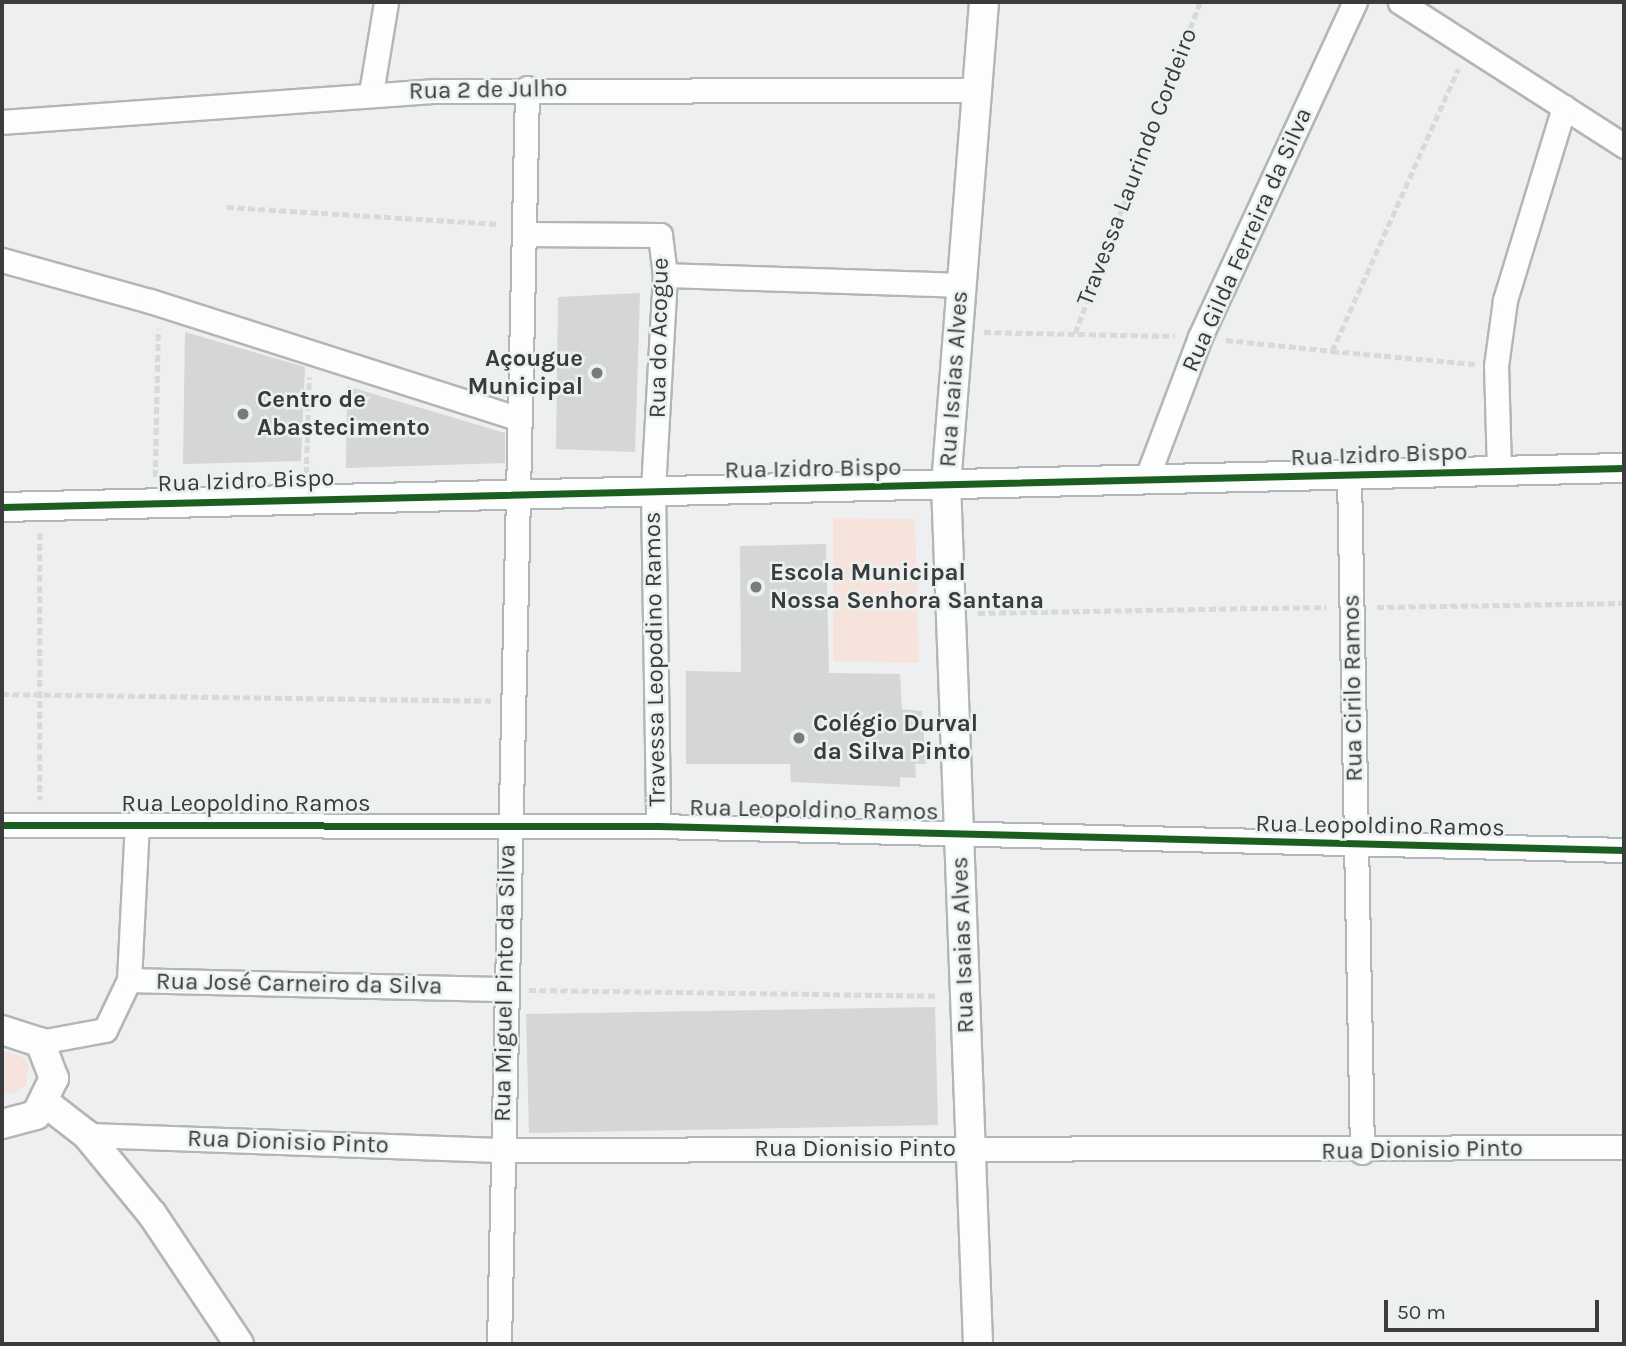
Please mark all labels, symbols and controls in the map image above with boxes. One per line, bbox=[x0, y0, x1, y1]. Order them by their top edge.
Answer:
street label: Travessa Laurindo Cordeiro bbox=[1071, 24, 1203, 310]
street label: Rua 2 de Julho bbox=[408, 74, 568, 106]
street label: Rua Gilda Ferreira da Silva bbox=[1176, 103, 1318, 377]
street label: Rua do Acogue bbox=[643, 257, 675, 419]
street label: Rua Isaias Alves bbox=[933, 290, 975, 468]
place label: Açougue Municipal bbox=[468, 345, 583, 401]
marker: Açougue Municipal bbox=[589, 365, 605, 381]
place label: Centro de Abastecimento bbox=[257, 386, 430, 442]
marker: Centro de Abastecimento bbox=[235, 406, 251, 422]
street label: Rua Izidro Bispo bbox=[1290, 438, 1468, 472]
street label: Rua Izidro Bispo bbox=[724, 453, 902, 485]
street label: Rua Izidro Bispo bbox=[157, 464, 335, 498]
street label: Travessa Leopodino Ramos bbox=[638, 511, 672, 807]
place label: Escola Municipal Nossa Senhora Santana bbox=[770, 559, 1044, 615]
marker: Escola Municipal Nossa Senhora Santana bbox=[748, 579, 764, 595]
street label: Rua Cirilo Ramos bbox=[1337, 594, 1369, 782]
place label: Colégio Durval da Silva Pinto bbox=[813, 710, 978, 766]
marker: Colégio Durval da Silva Pinto bbox=[791, 730, 807, 746]
street label: Rua Leopoldino Ramos bbox=[121, 790, 371, 818]
street label: Rua Leopoldino Ramos bbox=[689, 793, 939, 827]
street label: Rua Leopoldino Ramos bbox=[1255, 809, 1505, 843]
street label: Rua Miguel Pinto da Silva bbox=[488, 844, 522, 1122]
street label: Rua Isaias Alves bbox=[946, 856, 980, 1034]
street label: Rua José Carneiro da Silva bbox=[156, 967, 442, 1001]
street label: Rua Dionisio Pinto bbox=[187, 1124, 389, 1160]
street label: Rua Dionisio Pinto bbox=[1321, 1134, 1523, 1166]
street label: Rua Dionisio Pinto bbox=[754, 1135, 956, 1163]
scale bar bbox=[1388, 1286, 1603, 1330]
text: 50 m bbox=[1397, 1300, 1446, 1324]

